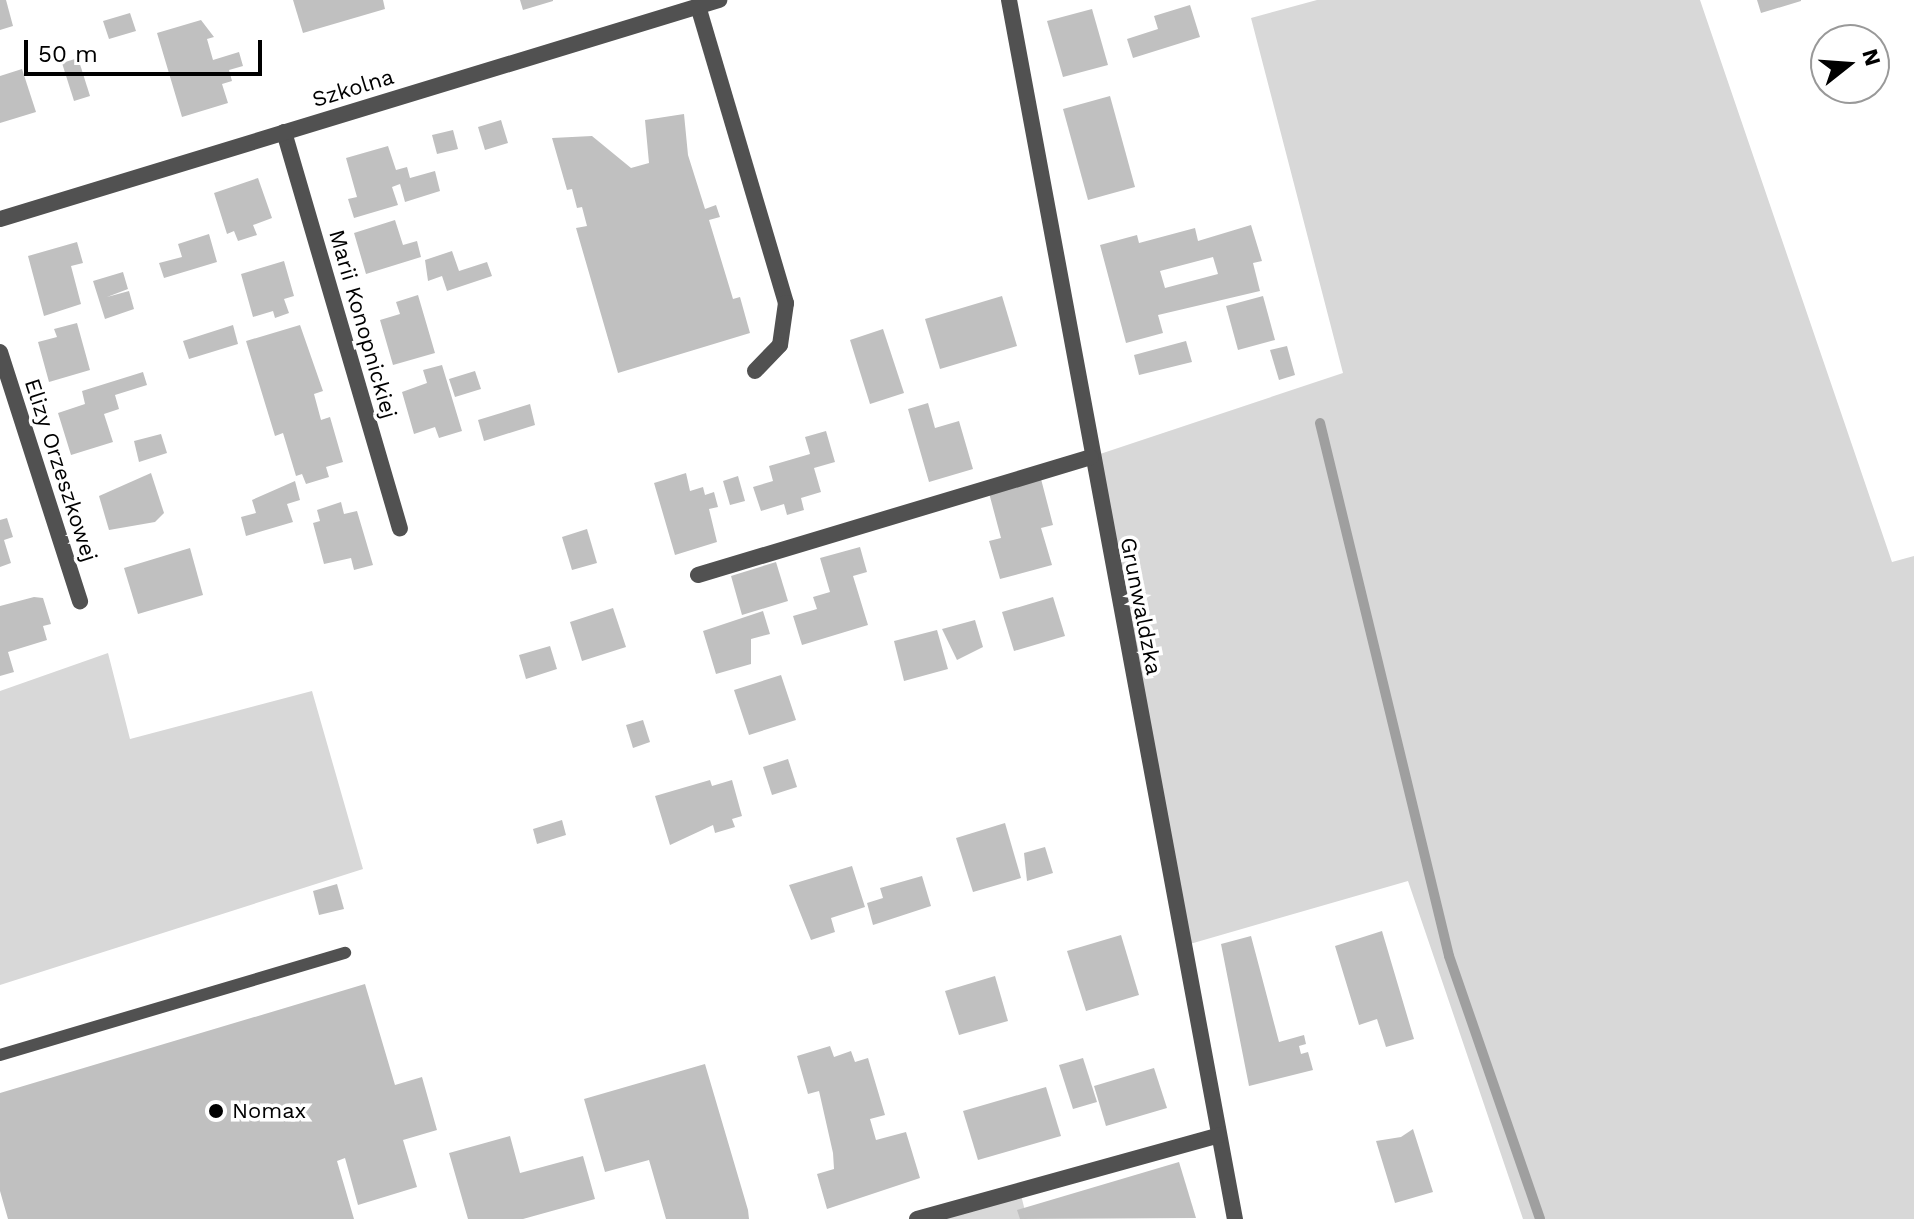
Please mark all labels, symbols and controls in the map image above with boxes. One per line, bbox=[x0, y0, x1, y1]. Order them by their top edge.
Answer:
scale bar bbox=[28, 24, 266, 74]
north arrow bbox=[1810, 24, 1890, 104]
text: 50 m bbox=[38, 40, 98, 68]
text: N bbox=[1857, 46, 1886, 69]
street label: Szkolna bbox=[309, 63, 397, 113]
street label: Marii Konopnickiej bbox=[323, 227, 403, 421]
street label: Elizy Orzeszkowej bbox=[19, 375, 103, 565]
street label: Grunwaldzka bbox=[1115, 535, 1167, 677]
place label: Nomax bbox=[232, 1098, 306, 1124]
marker: Nomax bbox=[207, 1102, 225, 1120]

